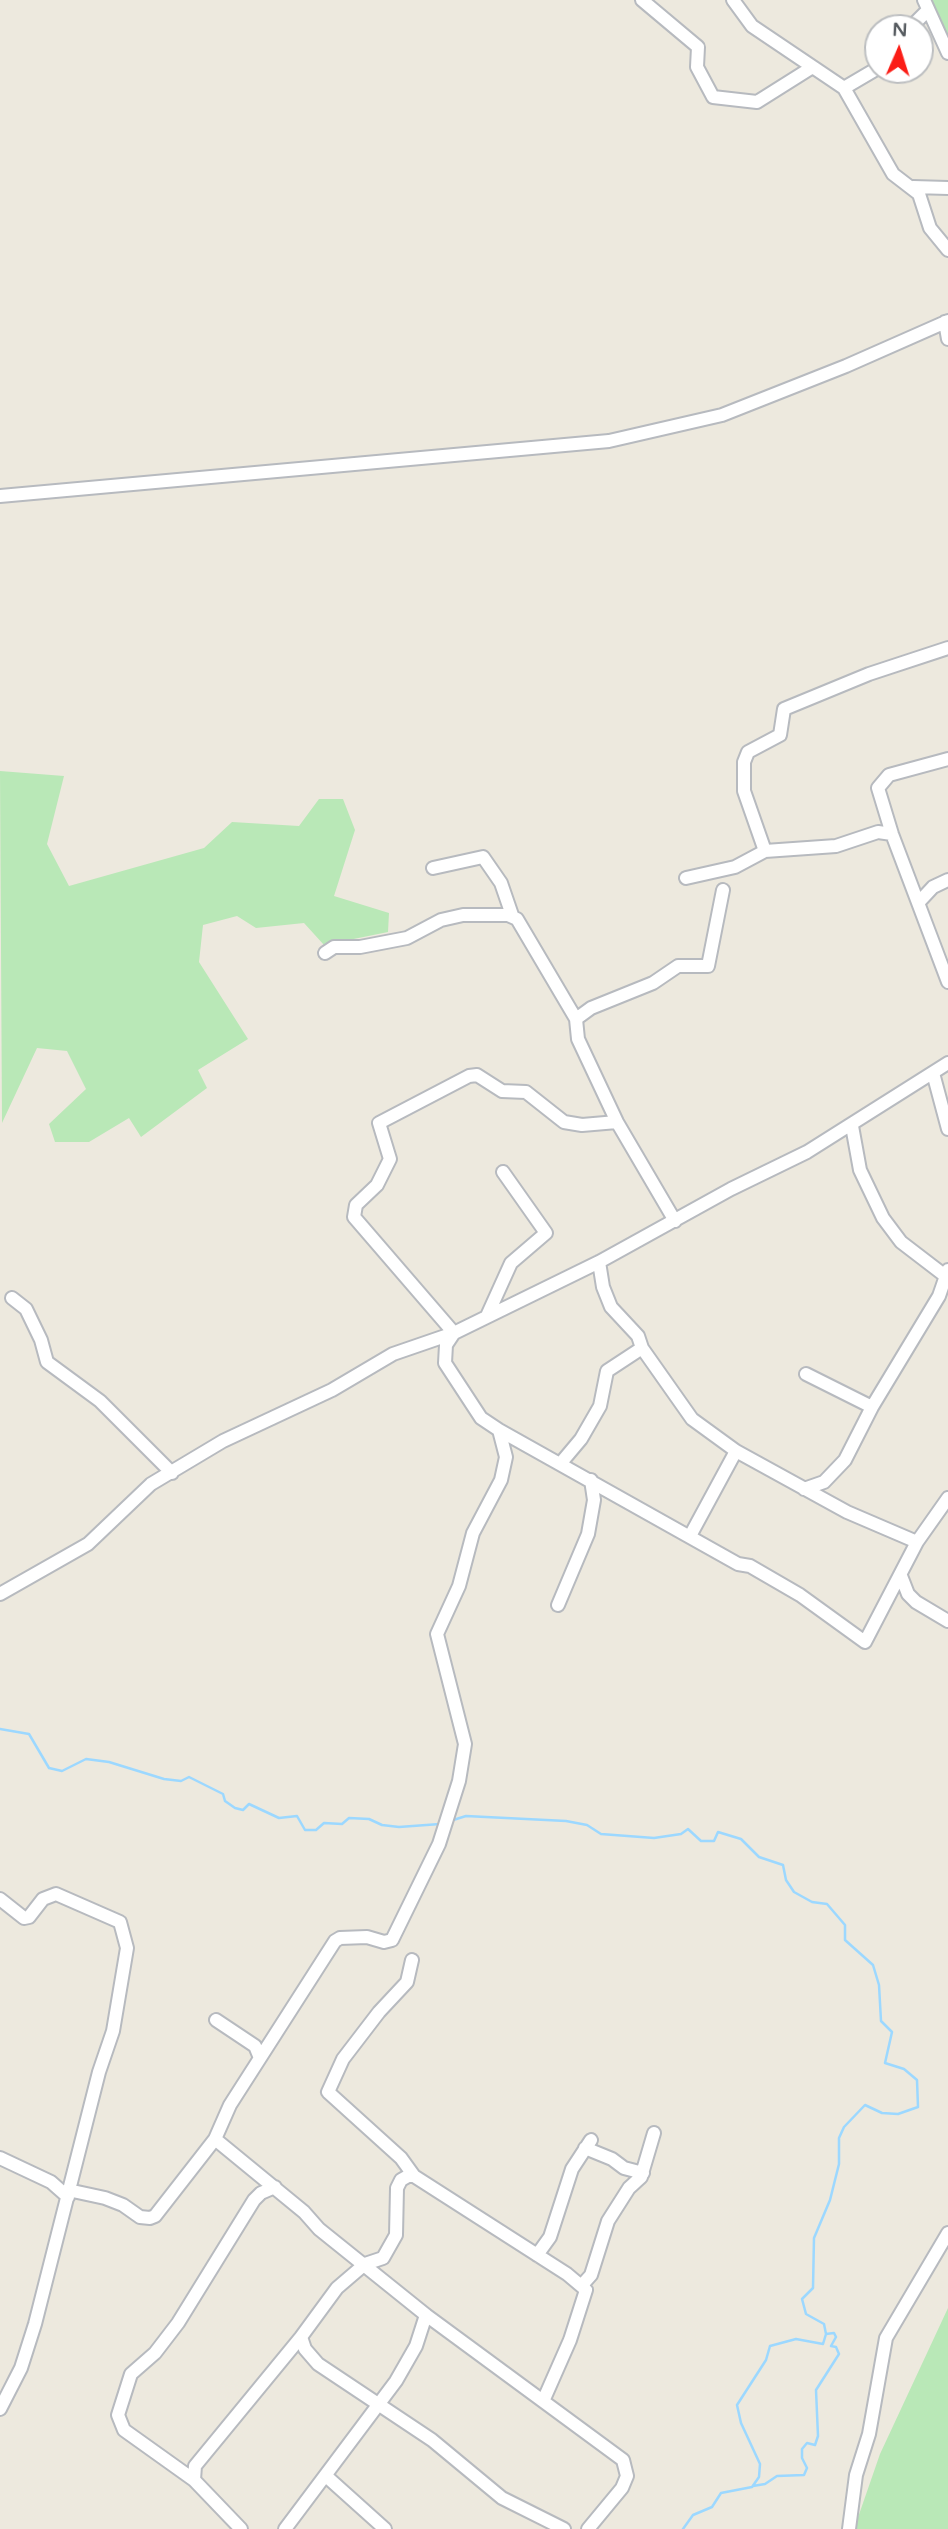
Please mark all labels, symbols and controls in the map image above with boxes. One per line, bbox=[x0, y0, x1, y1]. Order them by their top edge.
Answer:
north arrow bbox=[864, 14, 934, 84]
text: N bbox=[892, 19, 908, 41]

